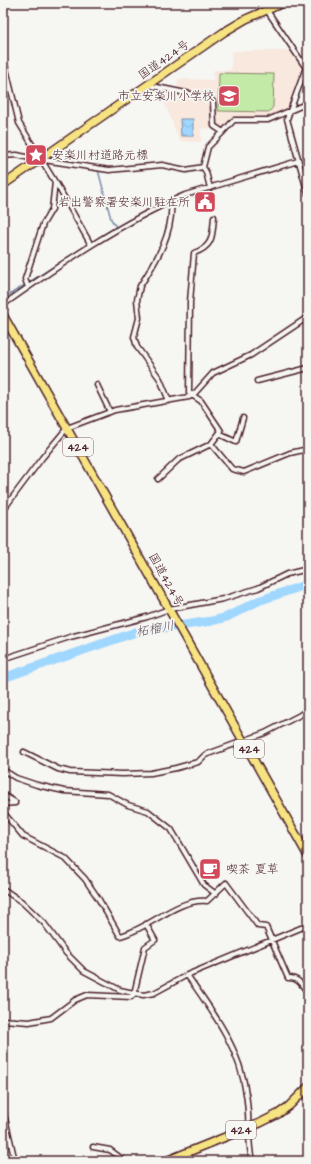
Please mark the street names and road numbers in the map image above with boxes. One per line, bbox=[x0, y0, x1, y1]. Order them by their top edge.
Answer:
street label: 国道424号 bbox=[135, 36, 193, 84]
road number: 424 bbox=[63, 438, 93, 456]
street label: 国道424号 bbox=[144, 550, 188, 610]
road number: 424 bbox=[234, 740, 264, 758]
road number: 424 bbox=[226, 1121, 256, 1139]

